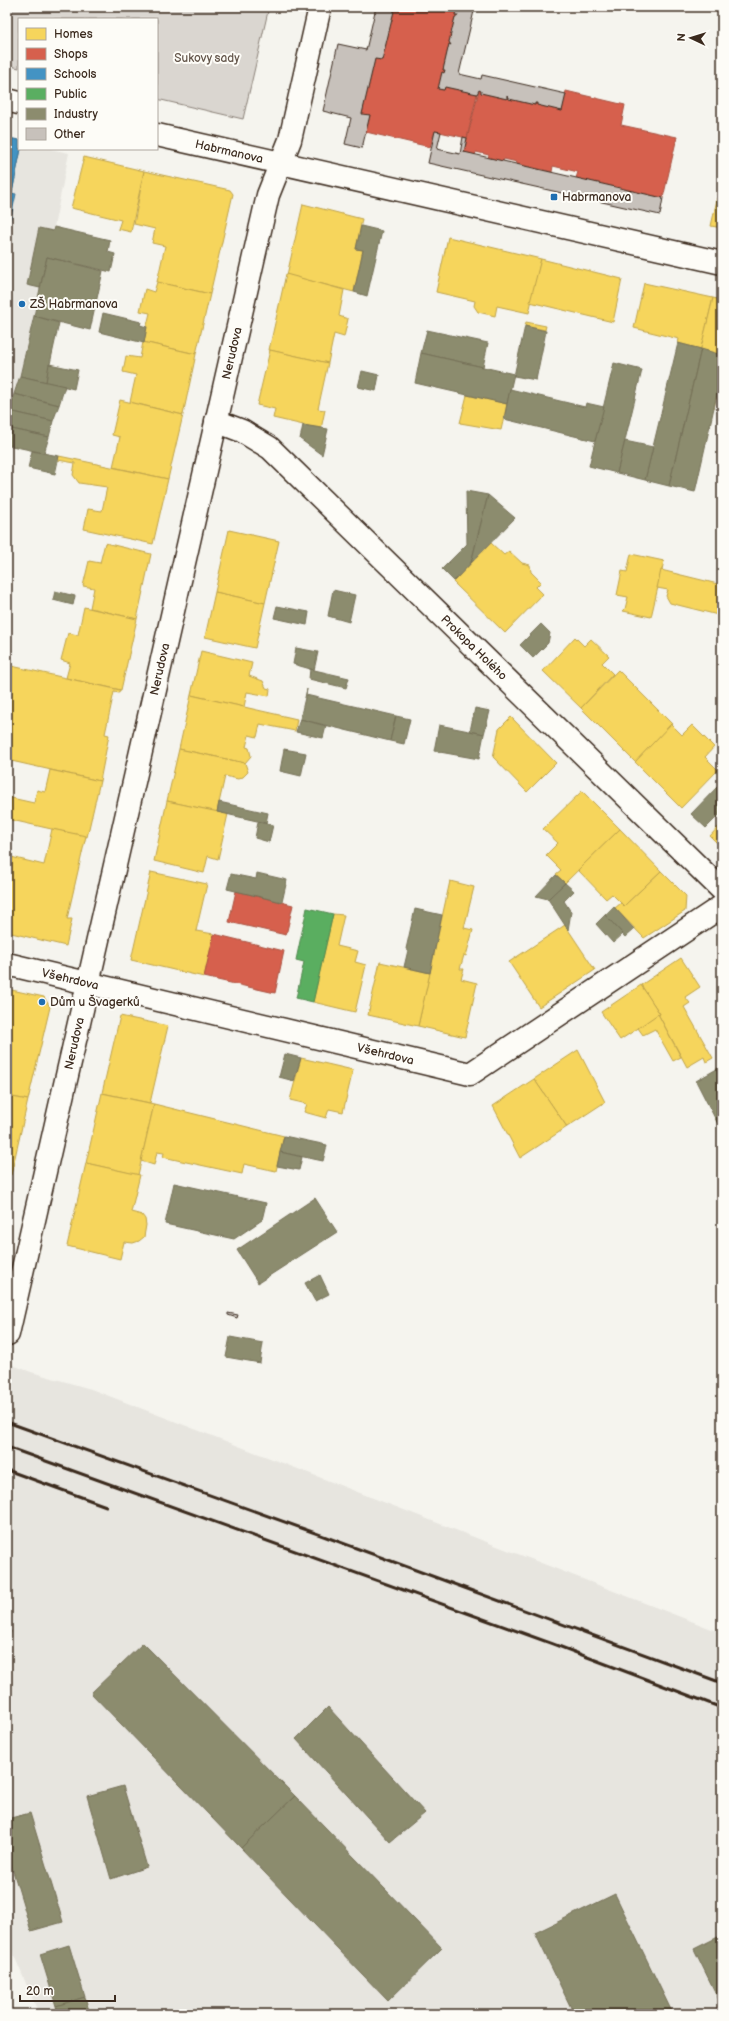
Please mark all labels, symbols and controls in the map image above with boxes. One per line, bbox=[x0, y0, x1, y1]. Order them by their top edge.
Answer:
legend bbox=[18, 18, 158, 150]
north arrow bbox=[671, 18, 711, 58]
text: Homes bbox=[54, 27, 93, 42]
text: N bbox=[675, 33, 688, 42]
text: Shops bbox=[54, 47, 88, 62]
park label: Sukovy sady bbox=[174, 51, 240, 66]
text: Schools bbox=[54, 67, 97, 82]
text: Public bbox=[54, 87, 87, 102]
text: Industry bbox=[54, 107, 99, 122]
text: Other bbox=[54, 127, 86, 142]
street label: Habrmanova bbox=[194, 136, 265, 166]
place label: Habrmanova bbox=[562, 190, 632, 205]
marker: Habrmanova bbox=[549, 192, 559, 202]
place label: ZŠ Habrmanova bbox=[29, 296, 118, 312]
marker: ZŠ Habrmanova bbox=[17, 299, 27, 309]
street label: Nerudova bbox=[219, 325, 245, 381]
street label: Prokopa Holého bbox=[438, 612, 510, 683]
street label: Nerudova bbox=[147, 641, 173, 697]
street label: Všehrdova bbox=[40, 965, 100, 993]
place label: Dům u Švagerků bbox=[50, 994, 140, 1010]
marker: Dům u Švagerků bbox=[37, 997, 47, 1007]
street label: Nerudova bbox=[61, 1016, 88, 1071]
street label: Všehrdova bbox=[356, 1040, 416, 1068]
scale bar bbox=[20, 1977, 115, 2003]
text: 20 m bbox=[26, 1984, 53, 1999]

